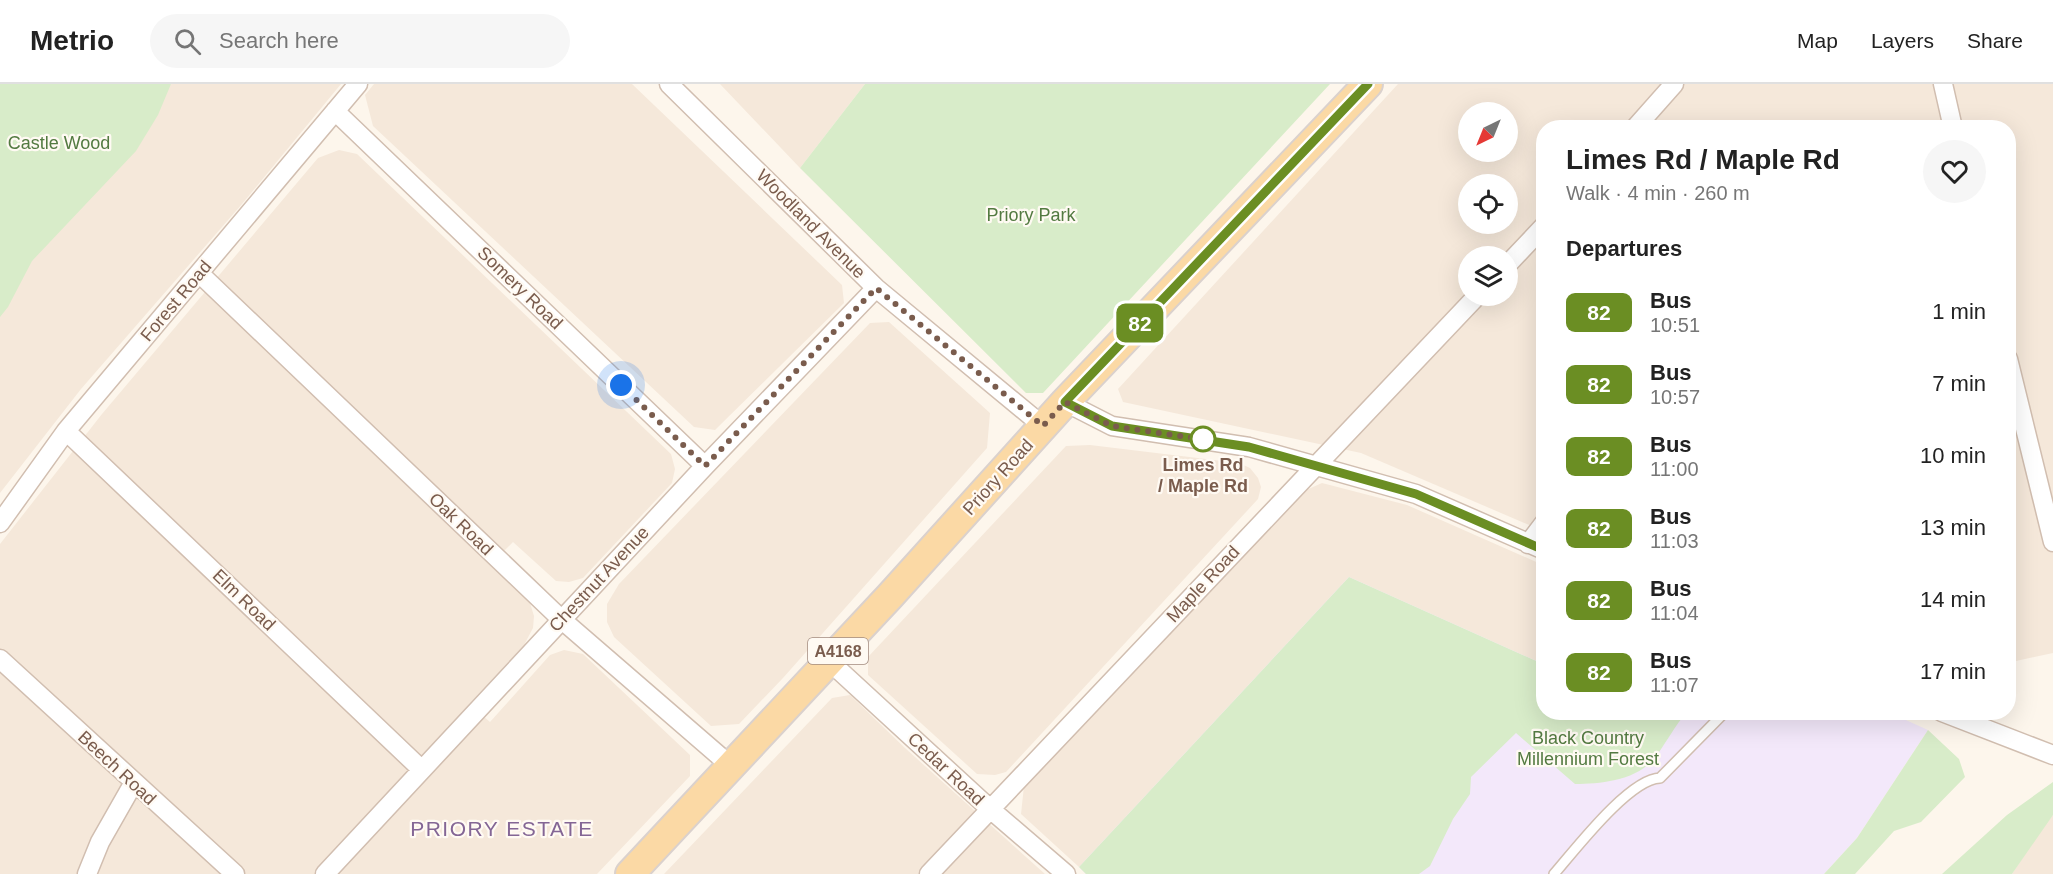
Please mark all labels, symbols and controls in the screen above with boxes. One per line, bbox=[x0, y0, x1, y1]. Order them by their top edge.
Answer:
search box bbox=[150, 14, 570, 68]
text: Metrio bbox=[30, 25, 114, 56]
icon: search bbox=[171, 25, 204, 58]
text: Search here bbox=[219, 28, 339, 53]
text: Map bbox=[1797, 29, 1838, 52]
text: Layers bbox=[1871, 29, 1934, 52]
text: Share bbox=[1967, 29, 2023, 52]
north arrow bbox=[1458, 102, 1518, 162]
map controls bbox=[1458, 102, 1518, 306]
park label: Castle Wood bbox=[8, 133, 110, 153]
button: heart bbox=[1923, 140, 1986, 203]
text: Limes Rd / Maple Rd bbox=[1566, 144, 1840, 175]
street label: Woodland Avenue bbox=[752, 165, 870, 283]
button: locate bbox=[1458, 174, 1518, 234]
text: Walk · 4 min · 260 m bbox=[1566, 182, 1750, 204]
park label: Priory Park bbox=[986, 205, 1077, 225]
text: Departures bbox=[1566, 236, 1682, 261]
street label: Somery Road bbox=[473, 243, 567, 333]
button: layers bbox=[1458, 246, 1518, 306]
street label: Forest Road bbox=[137, 257, 215, 345]
text: Bus bbox=[1650, 288, 1692, 313]
text: 1 min bbox=[1932, 299, 1986, 324]
text: 82 bbox=[1587, 301, 1611, 324]
line badge: 82 bbox=[1113, 304, 1167, 342]
text: 82 bbox=[1128, 312, 1152, 335]
text: 10:51 bbox=[1650, 314, 1700, 336]
text: Bus bbox=[1650, 360, 1692, 385]
your location bbox=[606, 370, 636, 400]
text: 7 min bbox=[1932, 371, 1986, 396]
text: 82 bbox=[1587, 373, 1611, 396]
text: 10:57 bbox=[1650, 386, 1700, 408]
marker: Limes Rd / Maple Rd bbox=[1190, 426, 1216, 452]
text: Bus bbox=[1650, 432, 1692, 457]
street label: Priory Road bbox=[959, 435, 1037, 519]
text: 10 min bbox=[1920, 443, 1986, 468]
text: 82 bbox=[1587, 445, 1611, 468]
place label: Limes Rd / Maple Rd bbox=[1158, 455, 1248, 496]
text: 11:00 bbox=[1650, 458, 1699, 480]
street label: Oak Road bbox=[425, 489, 497, 559]
text: Bus bbox=[1650, 504, 1692, 529]
text: 13 min bbox=[1920, 515, 1986, 540]
text: 82 bbox=[1587, 517, 1611, 540]
street label: Chestnut Avenue bbox=[545, 522, 653, 636]
text: 11:03 bbox=[1650, 530, 1699, 552]
street label: Maple Road bbox=[1163, 542, 1243, 626]
street label: Elm Road bbox=[209, 565, 279, 635]
text: Bus bbox=[1650, 576, 1692, 601]
text: 14 min bbox=[1920, 587, 1986, 612]
text: 82 bbox=[1587, 589, 1611, 612]
text: 11:04 bbox=[1650, 602, 1699, 624]
road number: A4168 bbox=[808, 638, 868, 664]
text: Bus bbox=[1650, 648, 1692, 673]
text: 17 min bbox=[1920, 659, 1986, 684]
text: 82 bbox=[1587, 661, 1611, 684]
text: 11:07 bbox=[1650, 674, 1699, 696]
street label: Beech Road bbox=[74, 727, 160, 809]
park label: Black Country Millennium Forest bbox=[1517, 728, 1659, 769]
street label: Cedar Road bbox=[904, 729, 988, 809]
district label: PRIORY ESTATE bbox=[410, 817, 594, 840]

